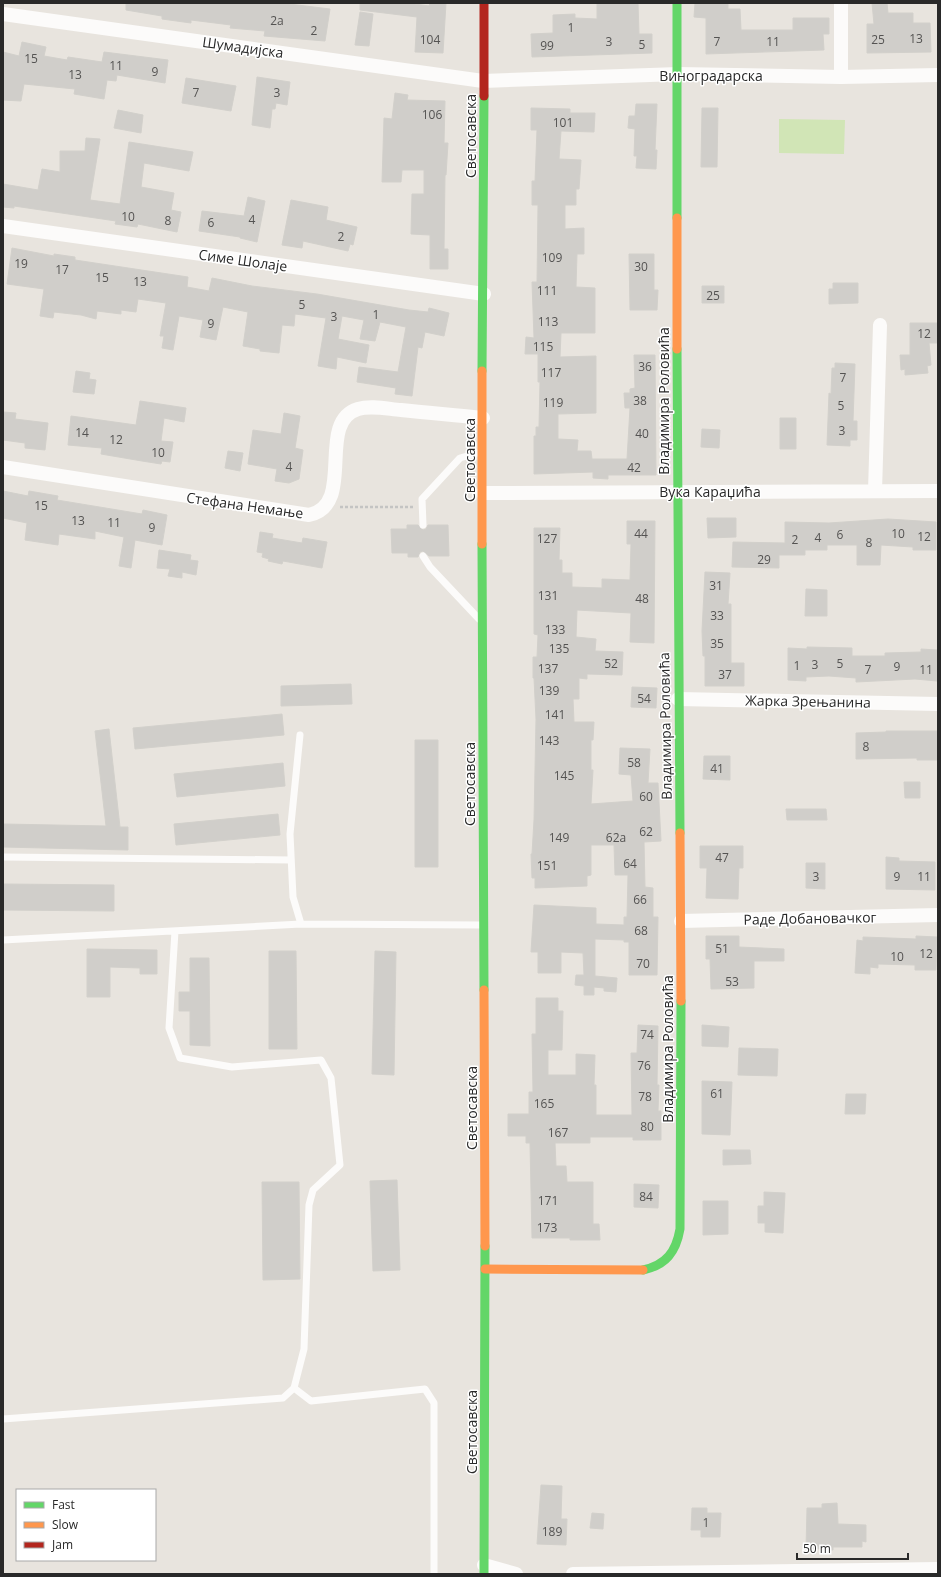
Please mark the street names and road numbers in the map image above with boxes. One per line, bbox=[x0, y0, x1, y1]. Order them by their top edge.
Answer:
street label: Шумадијска bbox=[201, 32, 285, 62]
street label: Виноградарска bbox=[659, 66, 763, 85]
street label: Светосавска bbox=[461, 94, 480, 178]
street label: Симе Шолаје bbox=[197, 244, 289, 276]
street label: Владимира Роловића bbox=[654, 327, 673, 475]
street label: Светосавска bbox=[460, 418, 479, 502]
street label: Вука Караџића bbox=[659, 482, 761, 501]
street label: Стефана Немање bbox=[185, 487, 305, 523]
street label: Владимира Роловића bbox=[654, 652, 676, 800]
street label: Жарка Зрењанина bbox=[745, 690, 871, 712]
street label: Светосавска bbox=[460, 742, 479, 826]
street label: Раде Добановачког bbox=[743, 907, 877, 929]
street label: Владимира Роловића bbox=[658, 975, 677, 1123]
street label: Светосавска bbox=[462, 1066, 481, 1150]
street label: Светосавска bbox=[462, 1390, 481, 1474]

